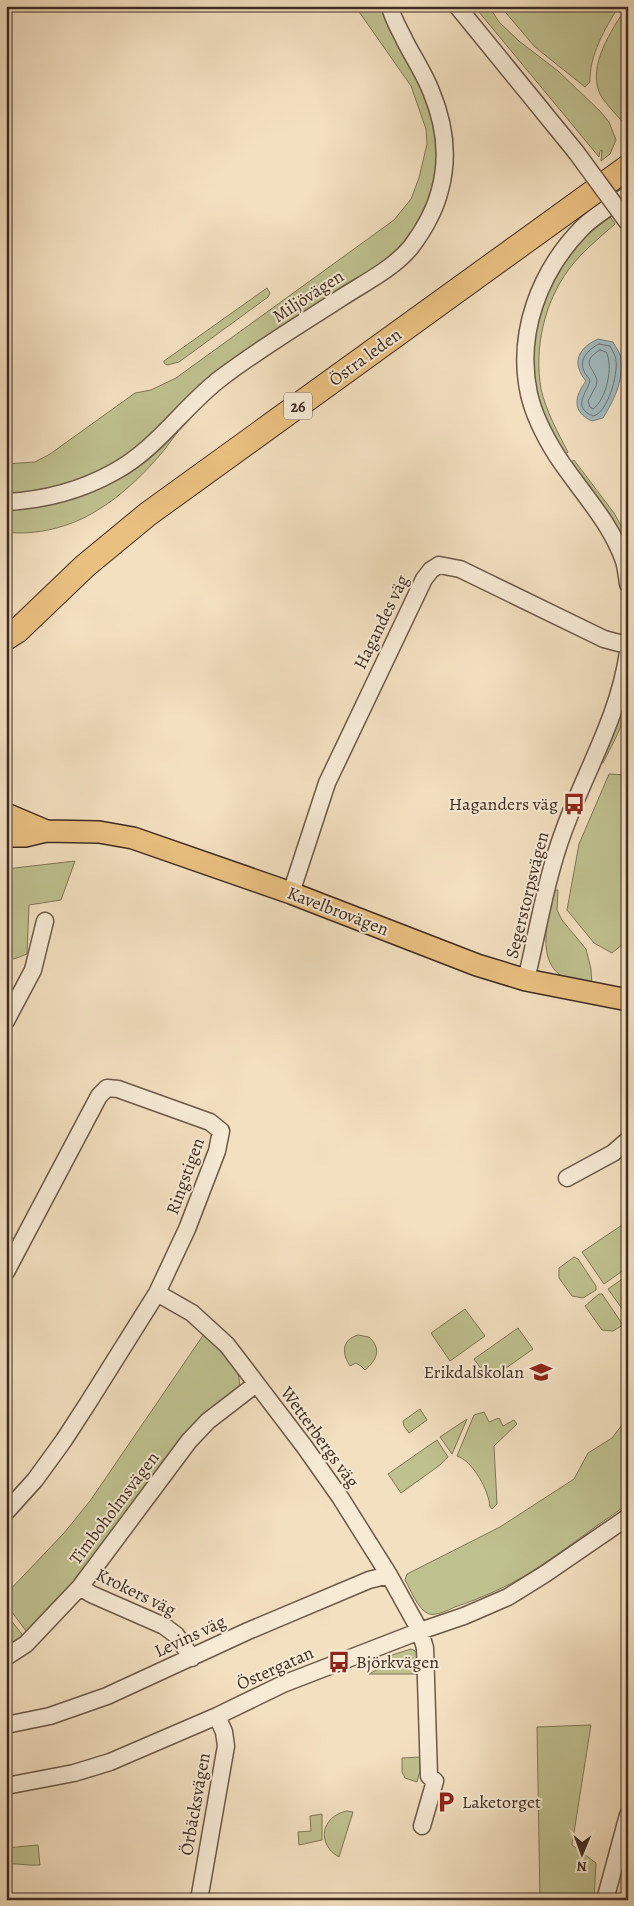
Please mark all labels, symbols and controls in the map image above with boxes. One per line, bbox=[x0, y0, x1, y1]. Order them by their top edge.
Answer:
street label: Miljövägen bbox=[268, 264, 349, 328]
street label: Östra leden bbox=[324, 322, 406, 392]
road number: 26 bbox=[284, 392, 312, 420]
street label: Hagandes väg bbox=[348, 571, 414, 673]
bus stop icon: Haganders väg bbox=[561, 791, 587, 817]
place label: Haganders väg bbox=[449, 792, 558, 816]
street label: Segerstorpsvägen bbox=[500, 829, 554, 961]
street label: Kavelbrovägen bbox=[284, 881, 392, 941]
street label: Ringstigen bbox=[160, 1134, 210, 1218]
school or university icon: Erikdalskolan bbox=[528, 1359, 554, 1385]
place label: Erikdalskolan bbox=[423, 1360, 524, 1384]
street label: Wetterbergs väg bbox=[275, 1381, 365, 1492]
street label: Timboholmsvägen bbox=[64, 1446, 164, 1569]
street label: Krokers väg bbox=[92, 1562, 180, 1622]
street label: Levins väg bbox=[150, 1609, 230, 1663]
street label: Östergatan bbox=[233, 1640, 317, 1696]
bus stop icon: Björkvägen bbox=[326, 1649, 352, 1675]
place label: Björkvägen bbox=[356, 1650, 439, 1674]
street label: Örbäcksvägen bbox=[174, 1751, 216, 1857]
parking icon: Laketorget bbox=[433, 1789, 459, 1815]
place label: Laketorget bbox=[462, 1790, 541, 1814]
north arrow bbox=[556, 1828, 606, 1878]
text: N bbox=[577, 1857, 587, 1876]

